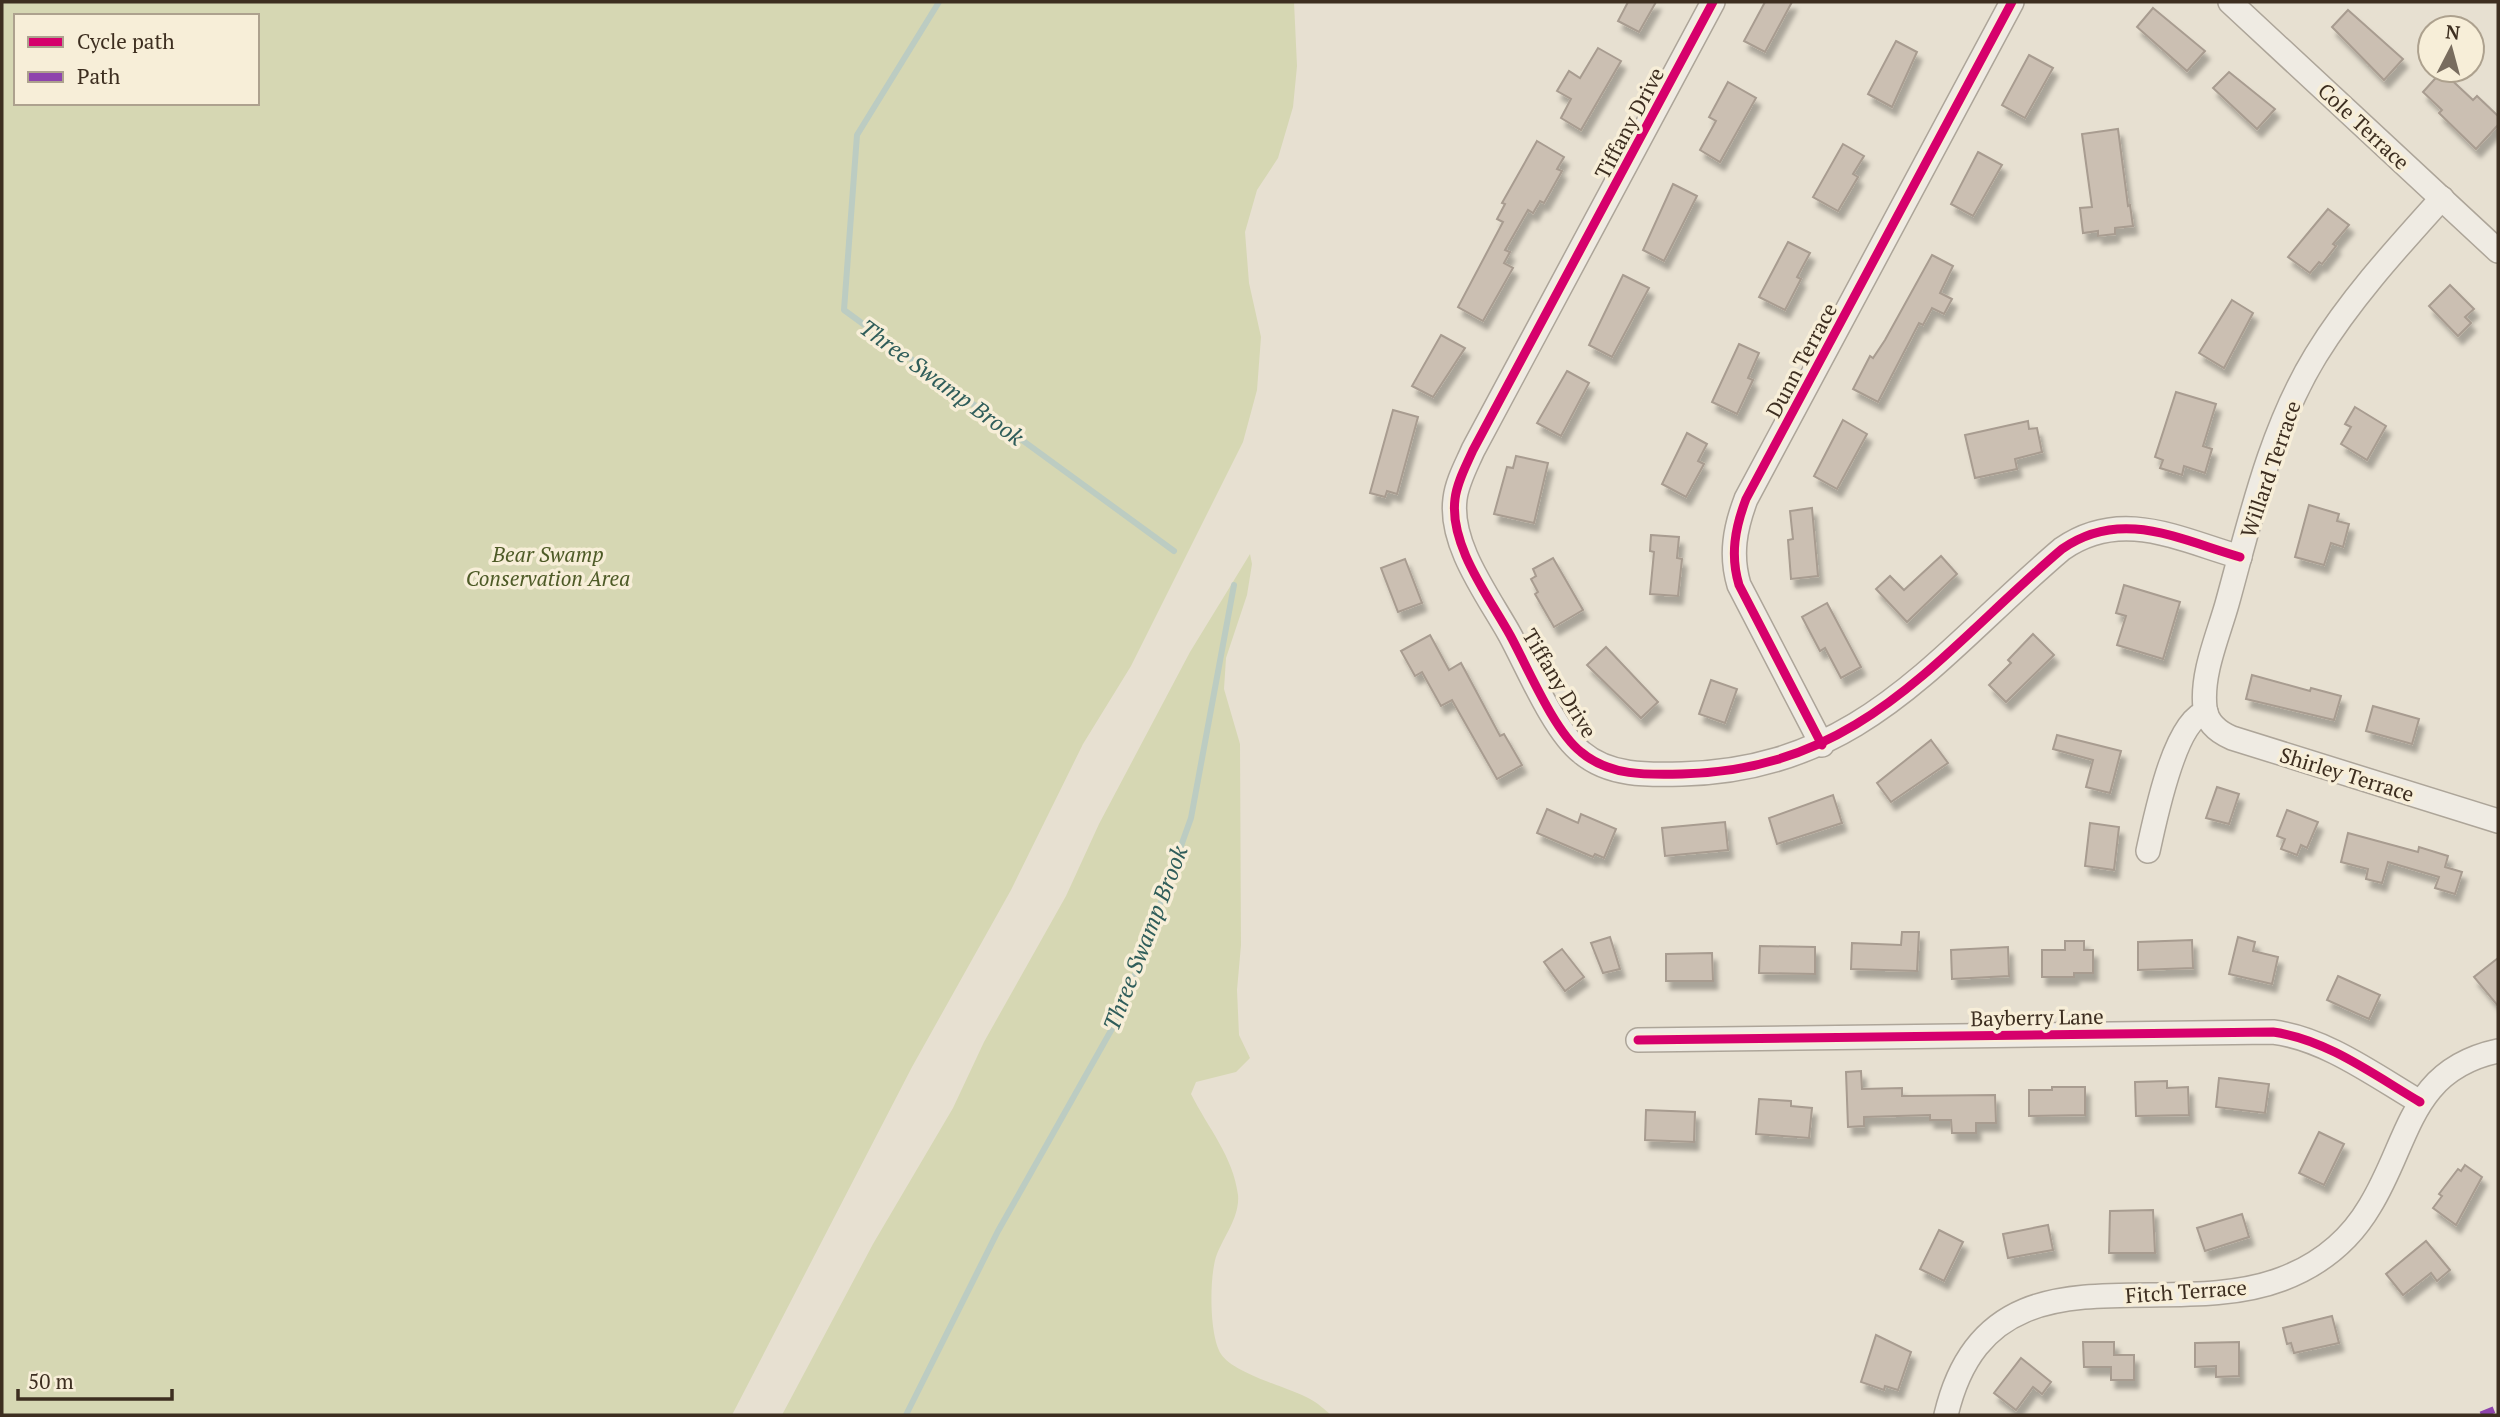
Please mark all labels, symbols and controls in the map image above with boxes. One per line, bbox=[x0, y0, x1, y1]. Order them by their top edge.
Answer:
legend bbox=[14, 14, 259, 105]
north arrow bbox=[2416, 14, 2486, 84]
text: N bbox=[2444, 18, 2462, 45]
text: Cycle path bbox=[77, 27, 175, 55]
text: Path bbox=[77, 62, 120, 90]
street label: Tiffany Drive bbox=[1588, 62, 1670, 184]
street label: Cole Terrace bbox=[2312, 76, 2416, 176]
street label: Dunn Terrace bbox=[1759, 298, 1843, 422]
water label: Three Swamp Brook bbox=[854, 312, 1031, 453]
street label: Willard Terrace bbox=[2233, 397, 2307, 541]
park label: Bear Swamp Conservation Area bbox=[466, 540, 630, 592]
street label: Tiffany Drive bbox=[1516, 623, 1604, 743]
street label: Shirley Terrace bbox=[2276, 740, 2418, 808]
water label: Three Swamp Brook bbox=[1095, 840, 1195, 1035]
street label: Bayberry Lane bbox=[1970, 1002, 2104, 1032]
street label: Fitch Terrace bbox=[2124, 1273, 2248, 1309]
scale bar bbox=[18, 1358, 172, 1402]
text: 50 m bbox=[28, 1367, 74, 1395]

